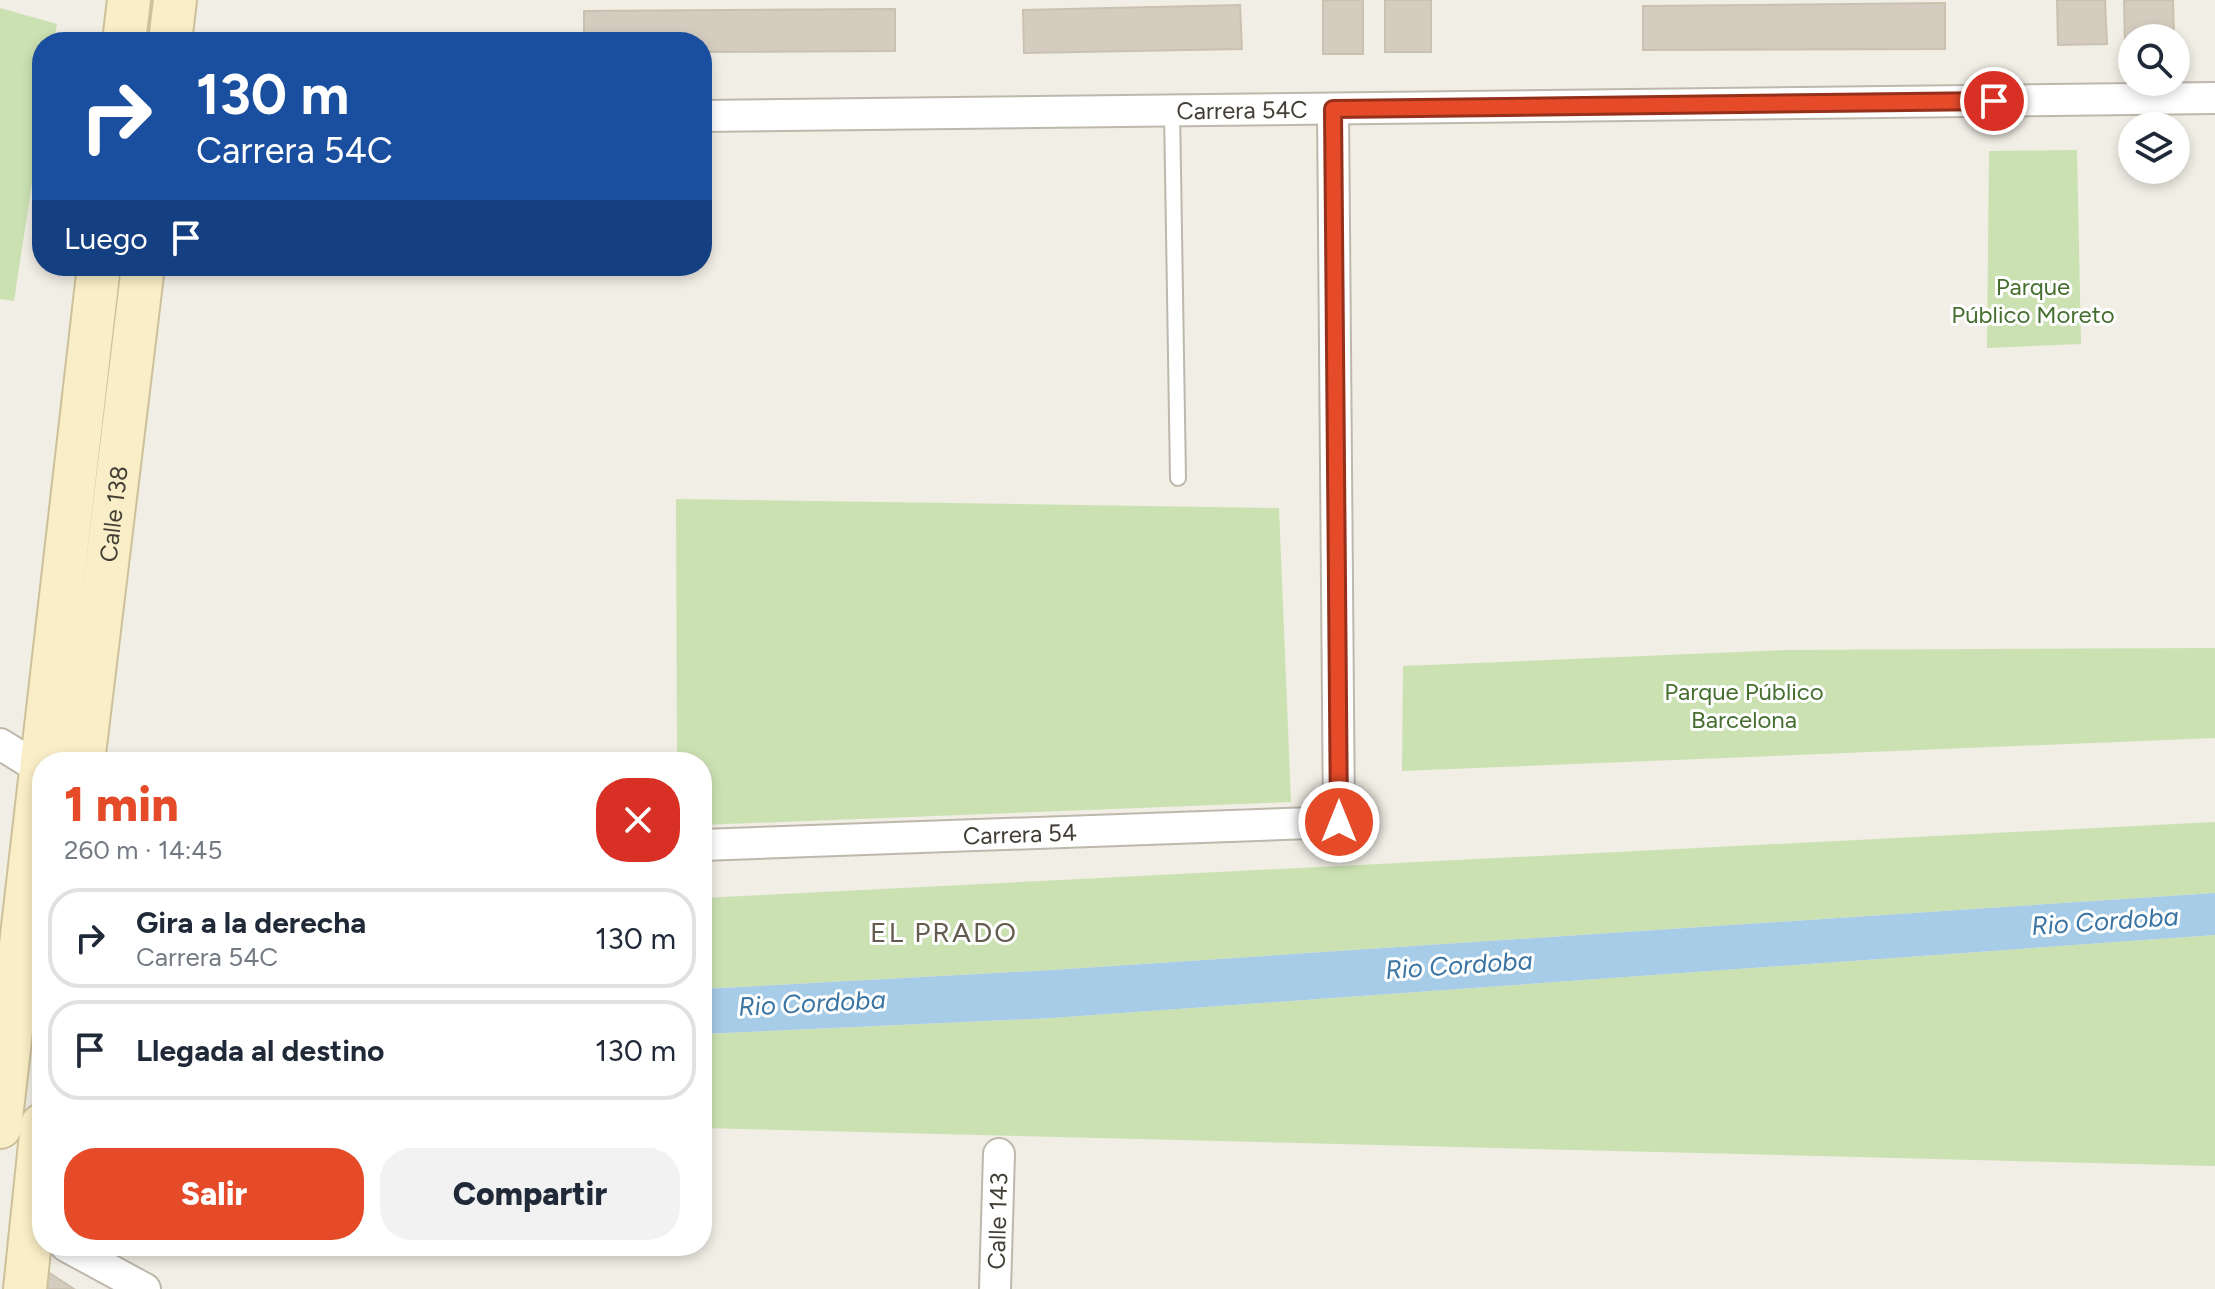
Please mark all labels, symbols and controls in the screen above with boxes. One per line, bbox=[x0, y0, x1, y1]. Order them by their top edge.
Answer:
map controls bbox=[2118, 24, 2190, 184]
button: search bbox=[2118, 24, 2190, 96]
text: 130 m bbox=[196, 61, 349, 128]
icon: right bbox=[64, 64, 168, 168]
pin bbox=[1960, 67, 2028, 135]
icon: arrive bbox=[1972, 79, 2016, 123]
street label: Carrera 54C bbox=[1176, 94, 1308, 125]
button: layers bbox=[2118, 112, 2190, 184]
text: Carrera 54C bbox=[196, 129, 393, 172]
icon: arrive bbox=[164, 216, 208, 260]
text: Luego bbox=[64, 220, 148, 257]
park label: Parque Público Moreto bbox=[1951, 272, 2115, 329]
street label: Calle 138 bbox=[93, 464, 133, 564]
park label: Parque Público Barcelona bbox=[1664, 677, 1824, 734]
text: 1 min bbox=[64, 775, 179, 833]
button: close bbox=[596, 778, 680, 862]
position arrow bbox=[1297, 780, 1381, 864]
street label: Carrera 54 bbox=[962, 817, 1077, 850]
text: 260 m · 14:45 bbox=[64, 834, 222, 866]
water label: Rio Cordoba bbox=[2030, 900, 2180, 942]
text: Gira a la derecha bbox=[136, 904, 366, 941]
district label: EL PRADO bbox=[870, 915, 1018, 949]
icon: right bbox=[68, 916, 112, 960]
text: 130 m bbox=[595, 920, 676, 957]
text: Carrera 54C bbox=[136, 941, 278, 973]
water label: Rio Cordoba bbox=[1384, 944, 1534, 986]
water label: Rio Cordoba bbox=[738, 983, 886, 1023]
icon: arrive bbox=[68, 1028, 112, 1072]
text: Llegada al destino bbox=[136, 1032, 384, 1069]
text: 130 m bbox=[595, 1032, 676, 1069]
button: Salir bbox=[64, 1148, 364, 1240]
button: Compartir bbox=[380, 1148, 680, 1240]
street label: Calle 143 bbox=[981, 1172, 1013, 1270]

